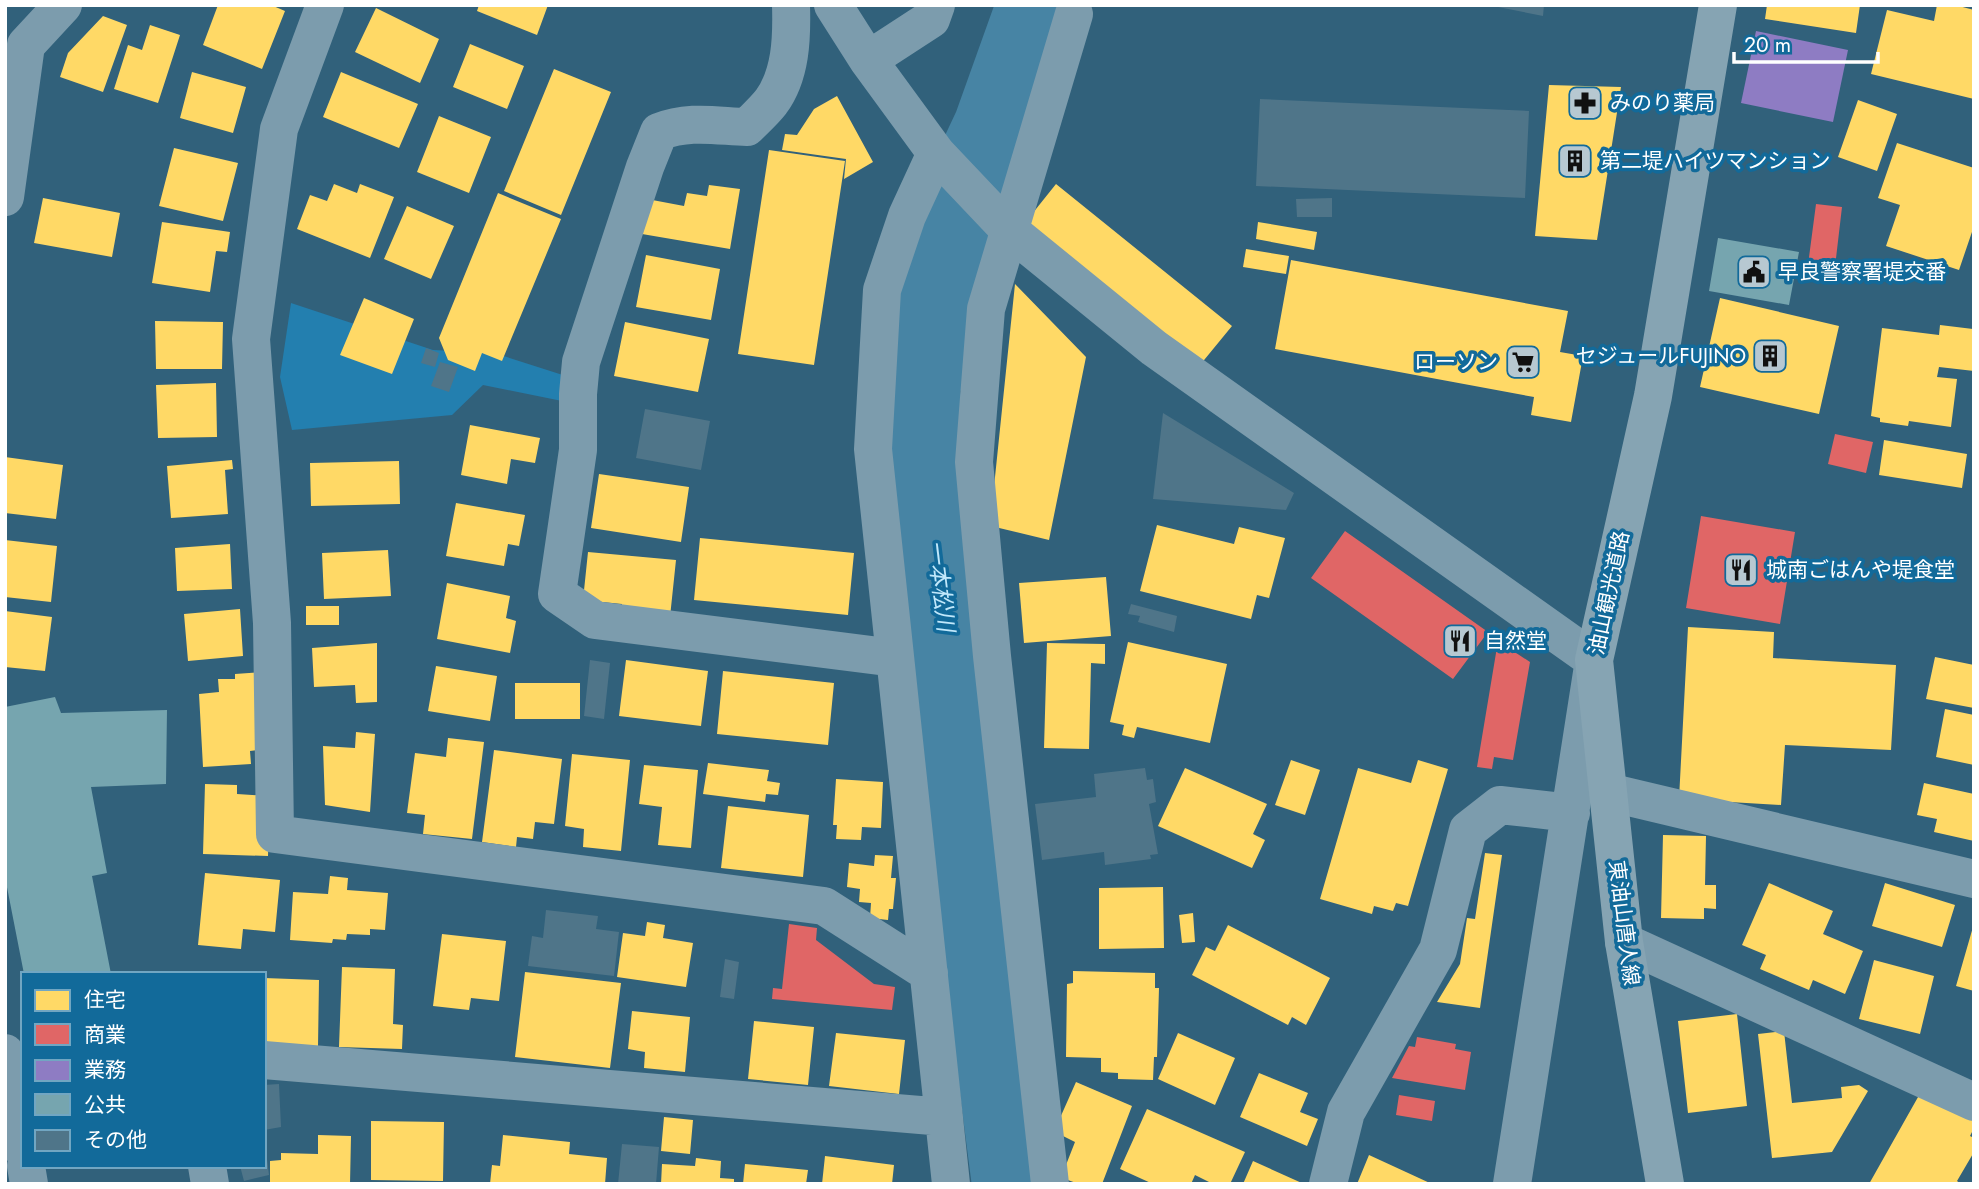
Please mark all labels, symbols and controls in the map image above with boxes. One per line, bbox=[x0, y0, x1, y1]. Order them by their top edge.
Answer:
scale bar bbox=[1734, 21, 1878, 65]
text: 20 m bbox=[1744, 30, 1791, 60]
pharmacy icon: みのり薬局 bbox=[1566, 84, 1604, 122]
place label: みのり薬局 bbox=[1610, 88, 1715, 118]
building icon: 第二堤ハイツマンション bbox=[1556, 142, 1594, 180]
place label: 第二堤ハイツマンション bbox=[1600, 146, 1831, 176]
public building icon: 早良警察署堤交番 bbox=[1735, 253, 1773, 291]
place label: 早良警察署堤交番 bbox=[1778, 257, 1946, 287]
building icon: セジュールFUJINO bbox=[1751, 337, 1789, 375]
place label: セジュールFUJINO bbox=[1576, 341, 1746, 371]
supermarket icon: ローソン bbox=[1504, 343, 1542, 381]
place label: ローソン bbox=[1414, 347, 1498, 377]
street label: 油山観光道路 bbox=[1581, 528, 1637, 658]
water label: 一本松川 bbox=[919, 538, 964, 637]
restaurant icon: 城南ごはんや堤食堂 bbox=[1722, 551, 1760, 589]
place label: 城南ごはんや堤食堂 bbox=[1766, 555, 1955, 585]
restaurant icon: 自然堂 bbox=[1441, 622, 1479, 660]
place label: 自然堂 bbox=[1484, 626, 1547, 656]
street label: 東油山唐人線 bbox=[1601, 859, 1647, 987]
legend bbox=[21, 972, 266, 1168]
text: 住宅 bbox=[84, 985, 126, 1015]
text: 商業 bbox=[84, 1020, 126, 1050]
text: 業務 bbox=[84, 1055, 126, 1085]
text: 公共 bbox=[84, 1090, 126, 1120]
text: その他 bbox=[84, 1125, 147, 1155]

